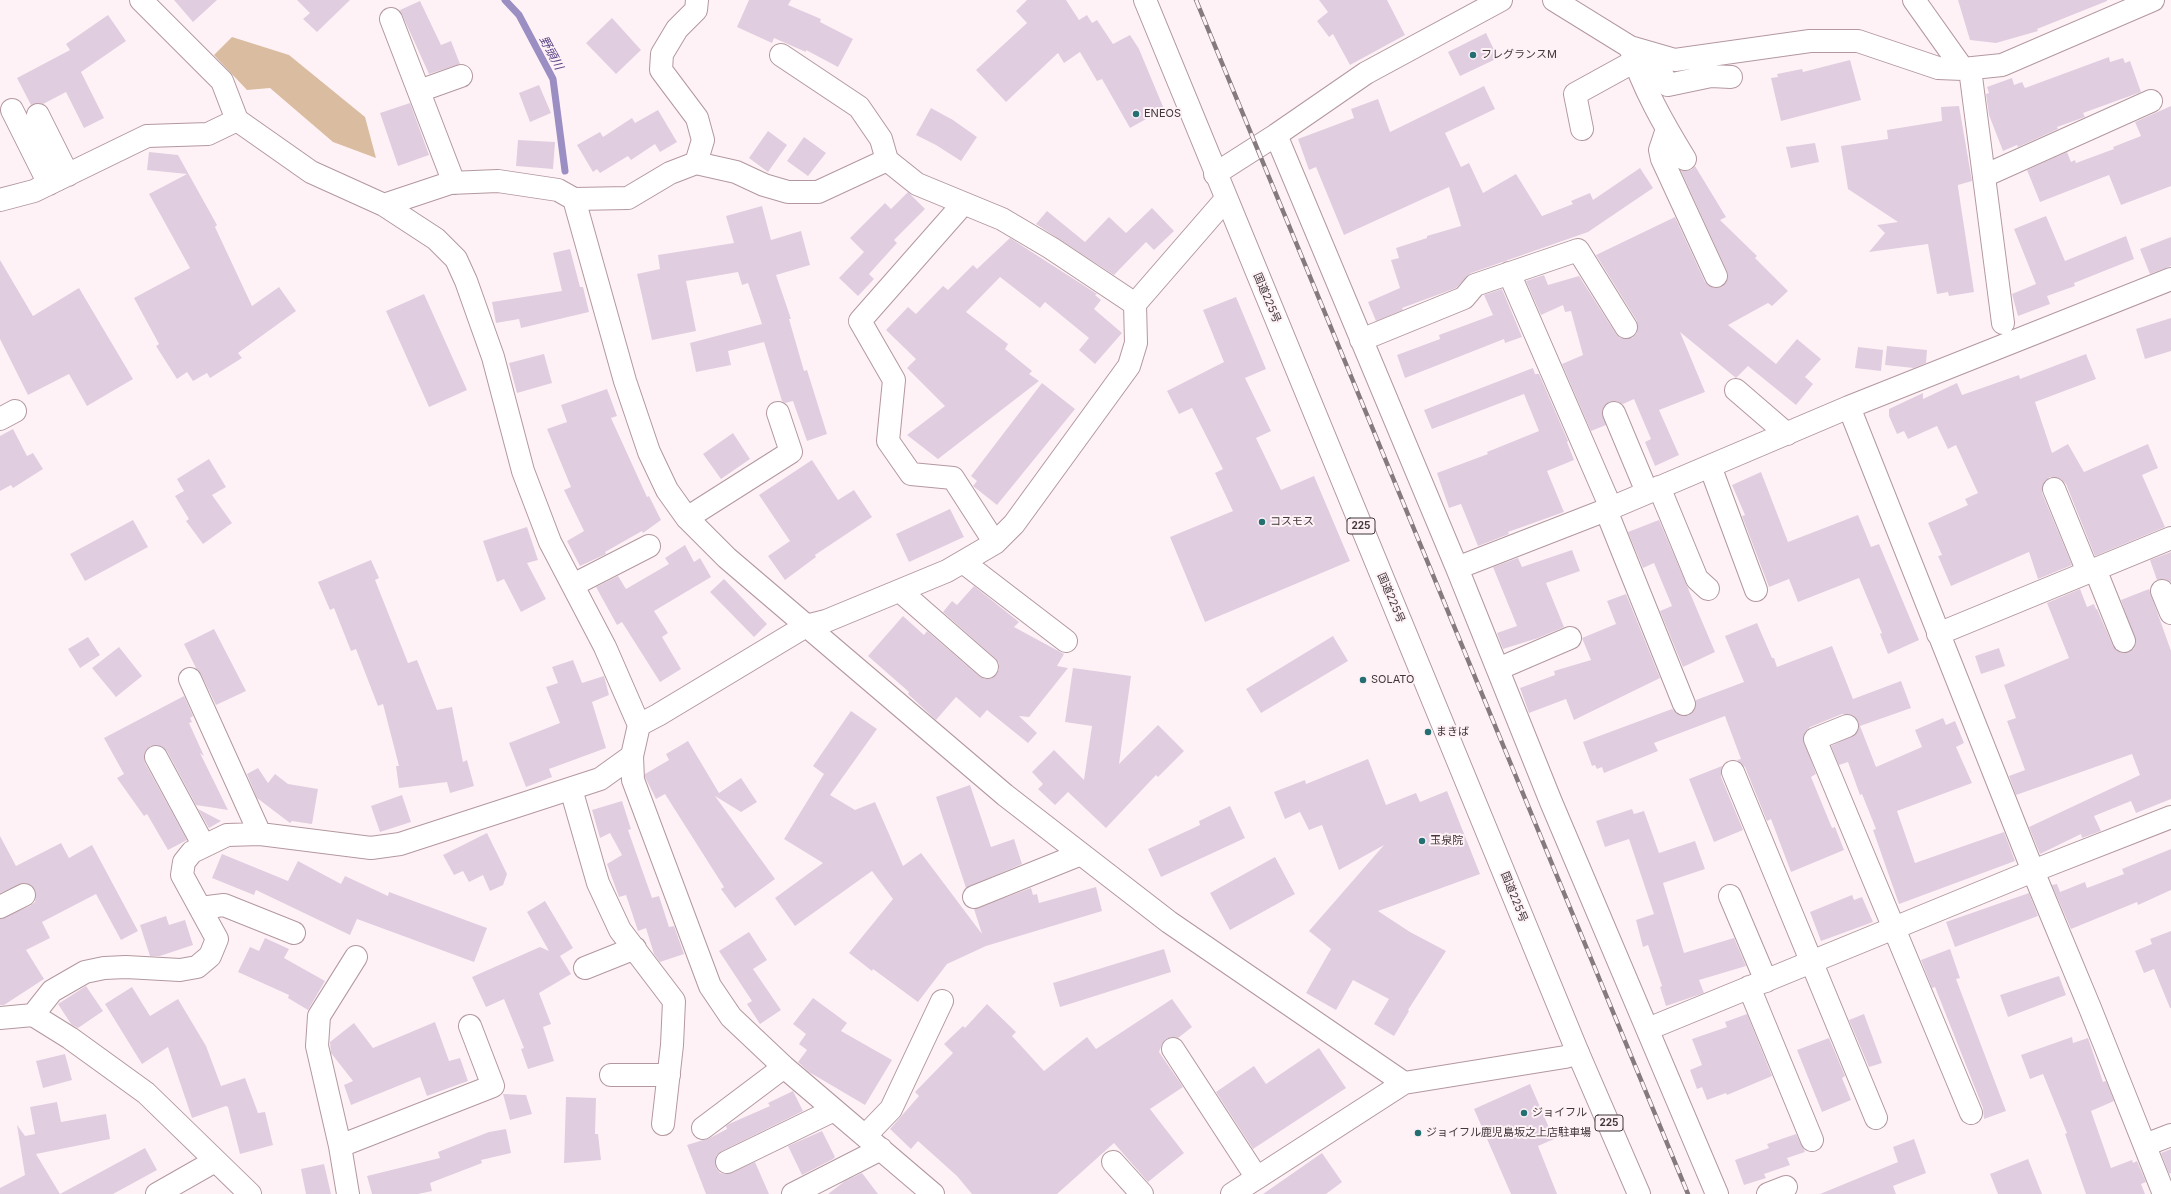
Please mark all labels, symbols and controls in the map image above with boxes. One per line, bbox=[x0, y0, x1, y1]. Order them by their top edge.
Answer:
water label: 野頭川 bbox=[536, 34, 566, 72]
place label: フレグランスM bbox=[1481, 48, 1557, 62]
marker: フレグランスM bbox=[1468, 50, 1478, 60]
place label: ENEOS bbox=[1144, 107, 1181, 121]
marker: ENEOS bbox=[1131, 109, 1141, 119]
street label: 国道225号 bbox=[1251, 271, 1283, 325]
place label: コスモス bbox=[1270, 515, 1314, 529]
marker: コスモス bbox=[1257, 517, 1267, 527]
road number: 225 bbox=[1347, 518, 1375, 534]
street label: 国道225号 bbox=[1375, 571, 1407, 625]
place label: SOLATO bbox=[1371, 673, 1415, 687]
marker: SOLATO bbox=[1358, 675, 1368, 685]
place label: まきば bbox=[1436, 725, 1469, 739]
marker: まきば bbox=[1423, 727, 1433, 737]
place label: 玉泉院 bbox=[1430, 834, 1463, 848]
marker: 玉泉院 bbox=[1417, 836, 1427, 846]
street label: 国道225号 bbox=[1498, 870, 1530, 924]
place label: ジョイフル bbox=[1532, 1106, 1587, 1120]
marker: ジョイフル bbox=[1519, 1108, 1529, 1118]
road number: 225 bbox=[1595, 1115, 1623, 1131]
place label: ジョイフル鹿児島坂之上店駐車場 bbox=[1426, 1126, 1591, 1140]
marker: ジョイフル鹿児島坂之上店駐車場 bbox=[1413, 1128, 1423, 1138]

